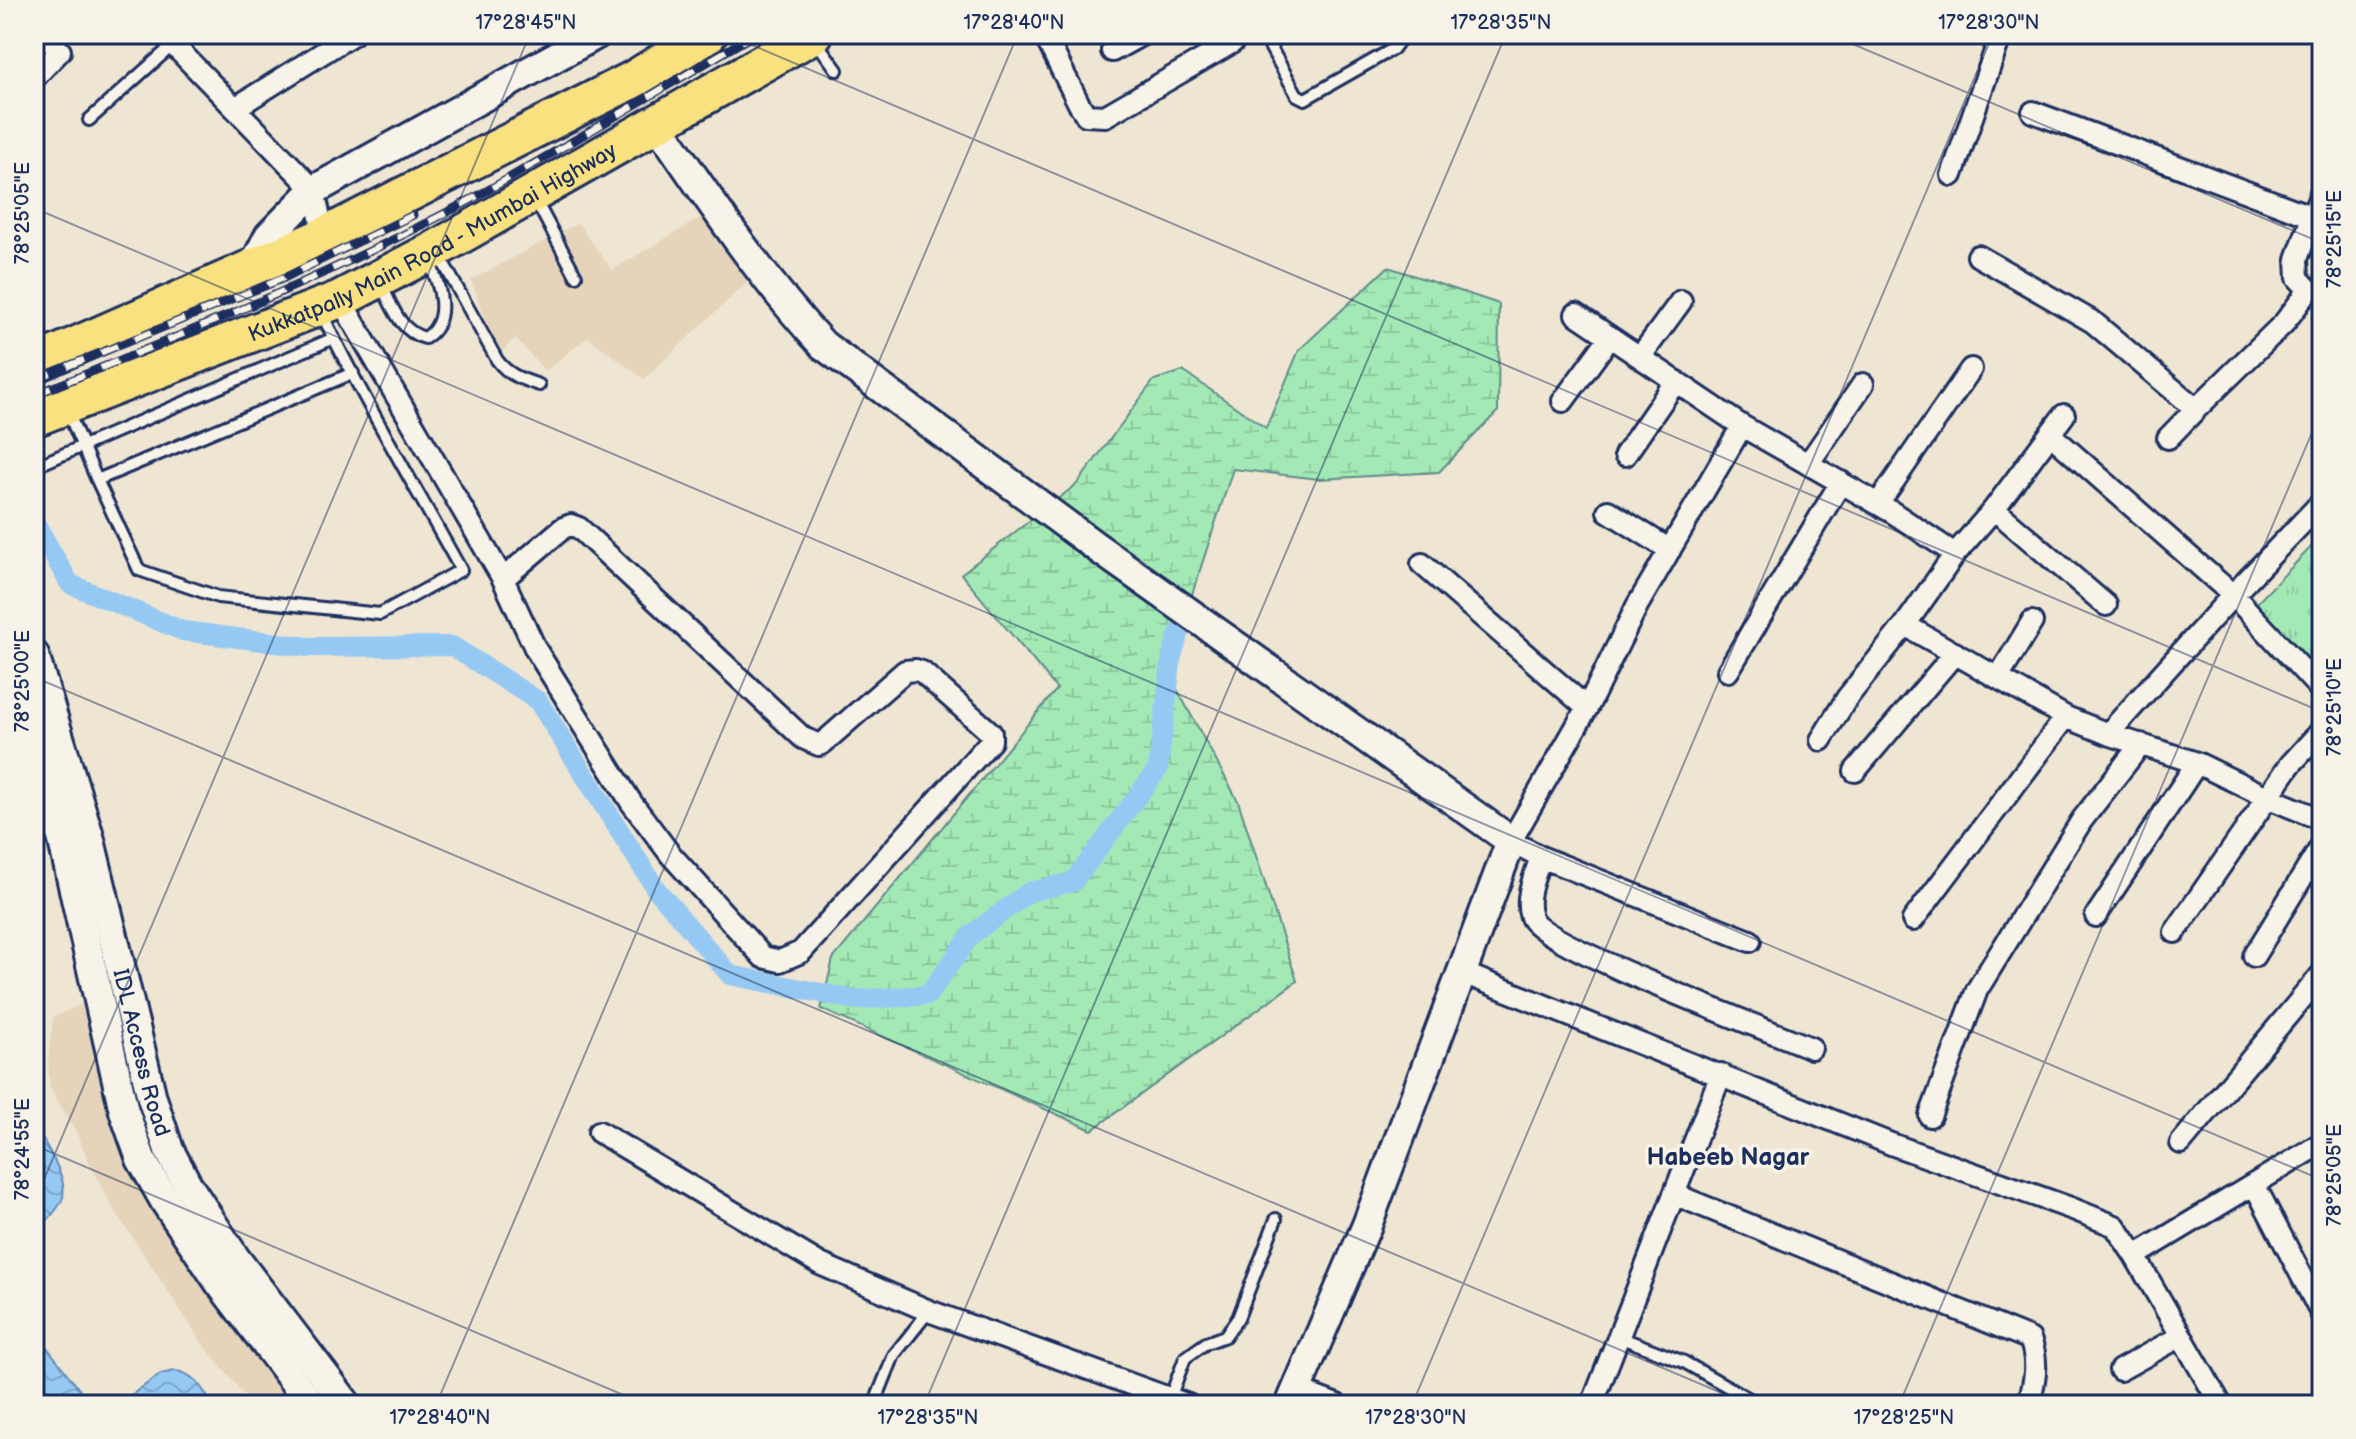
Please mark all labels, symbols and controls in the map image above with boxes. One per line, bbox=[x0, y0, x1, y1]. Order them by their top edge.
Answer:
text: 17°28'45"N bbox=[476, 11, 576, 35]
text: 17°28'40"N bbox=[963, 11, 1065, 35]
text: 17°28'35"N bbox=[1451, 11, 1551, 35]
text: 17°28'30"N bbox=[1938, 11, 2040, 35]
street label: Kukkatpally Main Road - Mumbai Highway bbox=[245, 137, 622, 348]
text: 78°25'05"E bbox=[11, 162, 35, 264]
text: 78°25'15"E bbox=[2323, 190, 2347, 288]
text: 78°25'00"E bbox=[11, 630, 35, 732]
text: 78°25'10"E bbox=[2323, 658, 2347, 756]
street label: IDL Access Road bbox=[106, 966, 176, 1140]
text: 78°24'55"E bbox=[11, 1098, 35, 1200]
text: 78°25'05"E bbox=[2323, 1124, 2347, 1226]
district label: Habeeb Nagar bbox=[1647, 1143, 1810, 1172]
text: 17°28'40"N bbox=[389, 1406, 491, 1430]
text: 17°28'35"N bbox=[878, 1406, 978, 1430]
text: 17°28'30"N bbox=[1365, 1406, 1467, 1430]
text: 17°28'25"N bbox=[1854, 1406, 1954, 1430]

